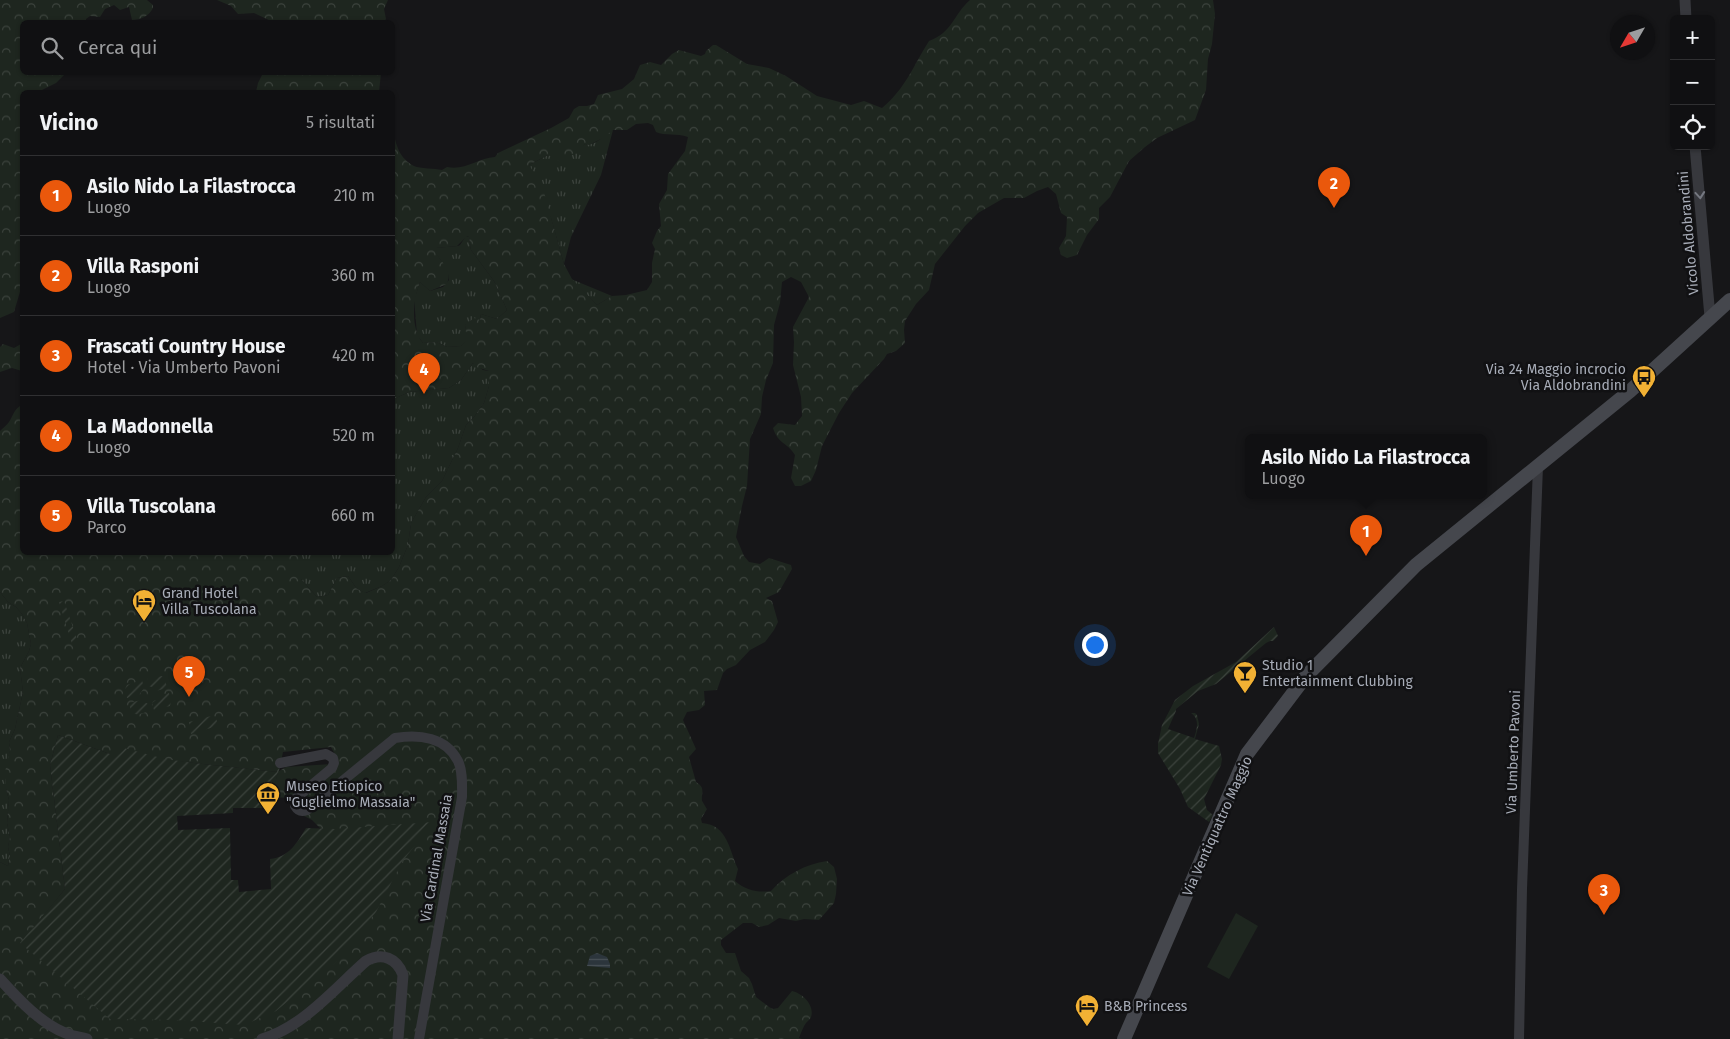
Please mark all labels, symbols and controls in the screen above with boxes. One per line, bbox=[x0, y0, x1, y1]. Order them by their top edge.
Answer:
north arrow bbox=[1610, 15, 1655, 60]
map controls bbox=[1670, 15, 1715, 150]
button: + bbox=[1670, 15, 1715, 60]
search box bbox=[20, 20, 395, 75]
icon: search bbox=[38, 34, 66, 62]
text: Cerca qui bbox=[78, 36, 157, 59]
button: − bbox=[1670, 60, 1715, 105]
button: locate bbox=[1670, 105, 1715, 150]
text: Vicino bbox=[40, 110, 98, 136]
text: 5 risultati bbox=[306, 113, 375, 132]
pin: 2 bbox=[1318, 167, 1350, 208]
street label: Vicolo Aldobrandini bbox=[1675, 170, 1702, 296]
text: Asilo Nido La Filastrocca bbox=[87, 175, 296, 198]
text: 1 bbox=[52, 186, 60, 205]
text: 210 m bbox=[334, 186, 375, 205]
one-way arrow bbox=[1694, 191, 1705, 199]
text: Luogo bbox=[87, 198, 131, 217]
text: Villa Rasponi bbox=[87, 255, 199, 278]
text: 2 bbox=[52, 266, 60, 285]
text: 360 m bbox=[332, 266, 375, 285]
text: Luogo bbox=[87, 278, 131, 297]
text: Frascati Country House bbox=[87, 335, 286, 358]
text: 3 bbox=[52, 346, 60, 365]
text: 420 m bbox=[332, 346, 375, 365]
pin: 4 bbox=[408, 353, 440, 394]
text: Hotel · Via Umberto Pavoni bbox=[87, 358, 281, 377]
place label: Via 24 Maggio incrocio Via Aldobrandini bbox=[1486, 361, 1626, 394]
bus stop icon: Via 24 Maggio incrocio Via Aldobrandini bbox=[1631, 364, 1657, 398]
text: La Madonnella bbox=[87, 415, 213, 438]
text: 4 bbox=[51, 426, 61, 445]
text: 520 m bbox=[332, 426, 375, 445]
popup bbox=[1245, 434, 1487, 499]
text: Luogo bbox=[87, 438, 131, 457]
text: Asilo Nido La Filastrocca bbox=[1262, 446, 1470, 469]
text: Luogo bbox=[1262, 469, 1305, 488]
text: Villa Tuscolana bbox=[87, 495, 216, 518]
text: 5 bbox=[52, 506, 60, 525]
text: 660 m bbox=[331, 506, 375, 525]
pin: 1 bbox=[1350, 515, 1382, 556]
text: Parco bbox=[87, 518, 127, 537]
place label: Grand Hotel Villa Tuscolana bbox=[162, 585, 257, 618]
hotel icon: Grand Hotel Villa Tuscolana bbox=[131, 588, 157, 622]
your location bbox=[1082, 632, 1108, 658]
pin: 5 bbox=[173, 656, 205, 697]
place label: Studio 1 Entertainment Clubbing bbox=[1262, 657, 1413, 690]
bar icon: Studio 1 Entertainment Clubbing bbox=[1232, 660, 1258, 694]
street label: Via Umberto Pavoni bbox=[1503, 690, 1524, 814]
street label: Via Ventiquattro Maggio bbox=[1179, 754, 1256, 899]
place label: Museo Etiopico "Guglielmo Massaia" bbox=[286, 778, 415, 811]
museum icon: Museo Etiopico "Guglielmo Massaia" bbox=[255, 781, 281, 815]
street label: Via Cardinal Massaia bbox=[417, 793, 456, 923]
pin: 3 bbox=[1588, 874, 1620, 915]
hotel icon: B&B Princess bbox=[1074, 993, 1100, 1027]
place label: B&B Princess bbox=[1104, 998, 1188, 1015]

